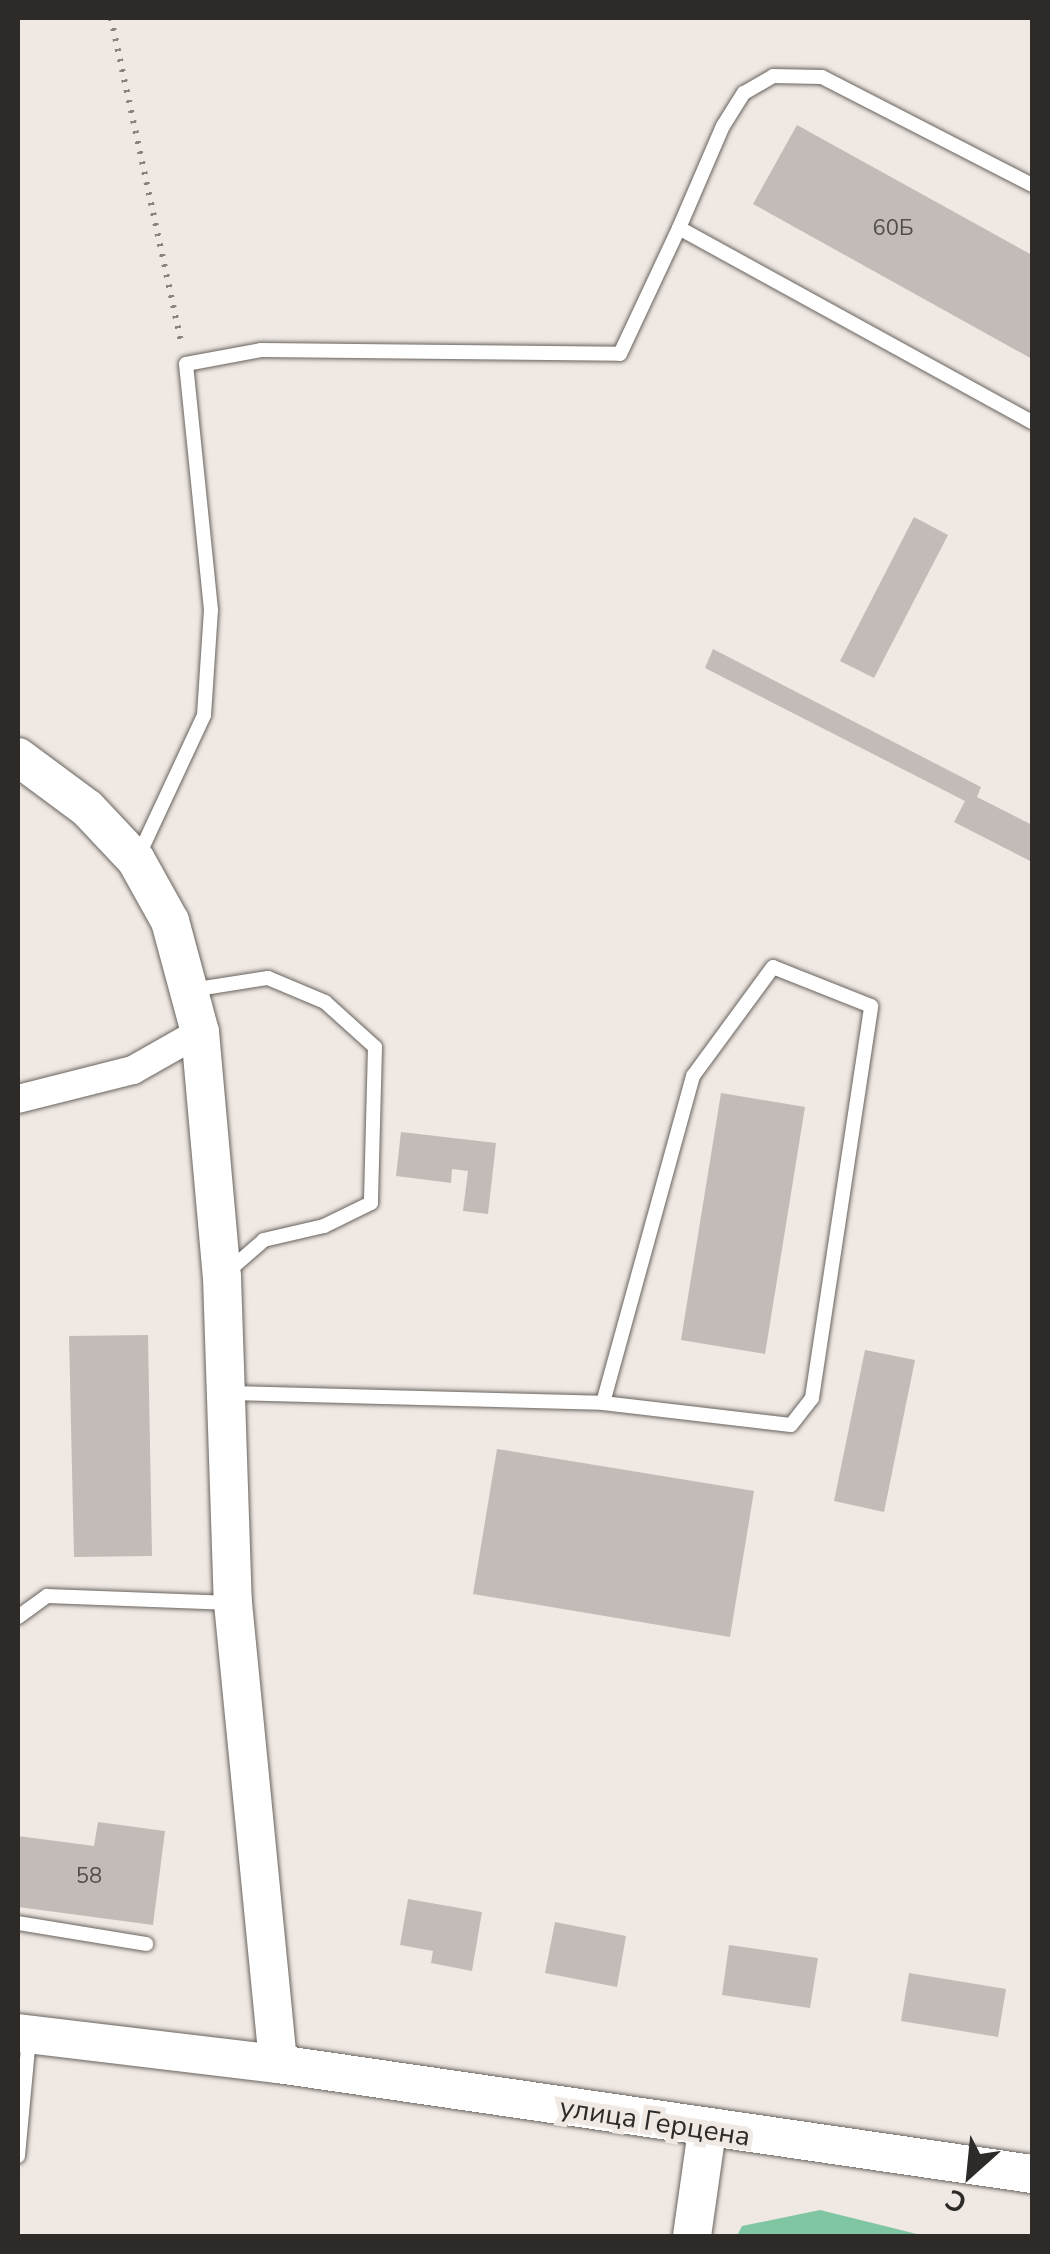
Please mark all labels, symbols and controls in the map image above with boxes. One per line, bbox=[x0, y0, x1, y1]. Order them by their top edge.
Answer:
house number: 60Б bbox=[873, 216, 913, 242]
house number: 58 bbox=[76, 1864, 102, 1890]
street label: улица Герцена bbox=[557, 2090, 753, 2154]
north arrow bbox=[920, 2124, 1020, 2224]
text: С bbox=[939, 2179, 973, 2222]

